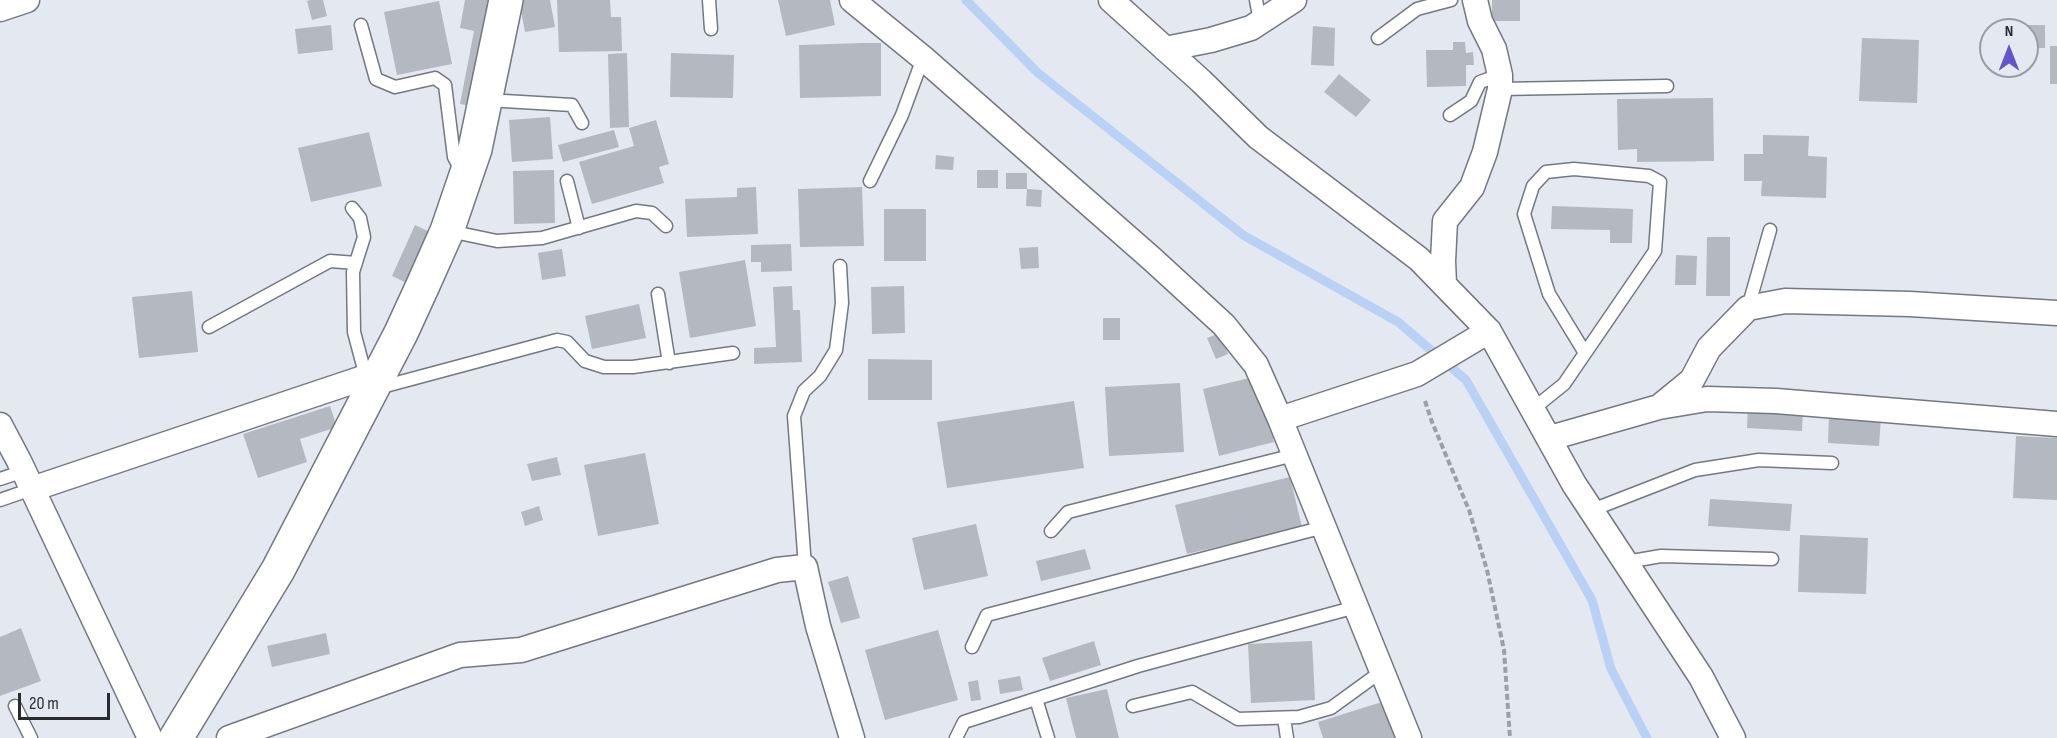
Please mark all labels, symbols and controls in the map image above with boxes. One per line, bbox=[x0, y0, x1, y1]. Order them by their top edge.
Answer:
north arrow bbox=[1979, 18, 2039, 78]
text: N bbox=[2005, 22, 2013, 41]
scale bar bbox=[21, 681, 112, 719]
text: 20 m bbox=[29, 693, 59, 714]

